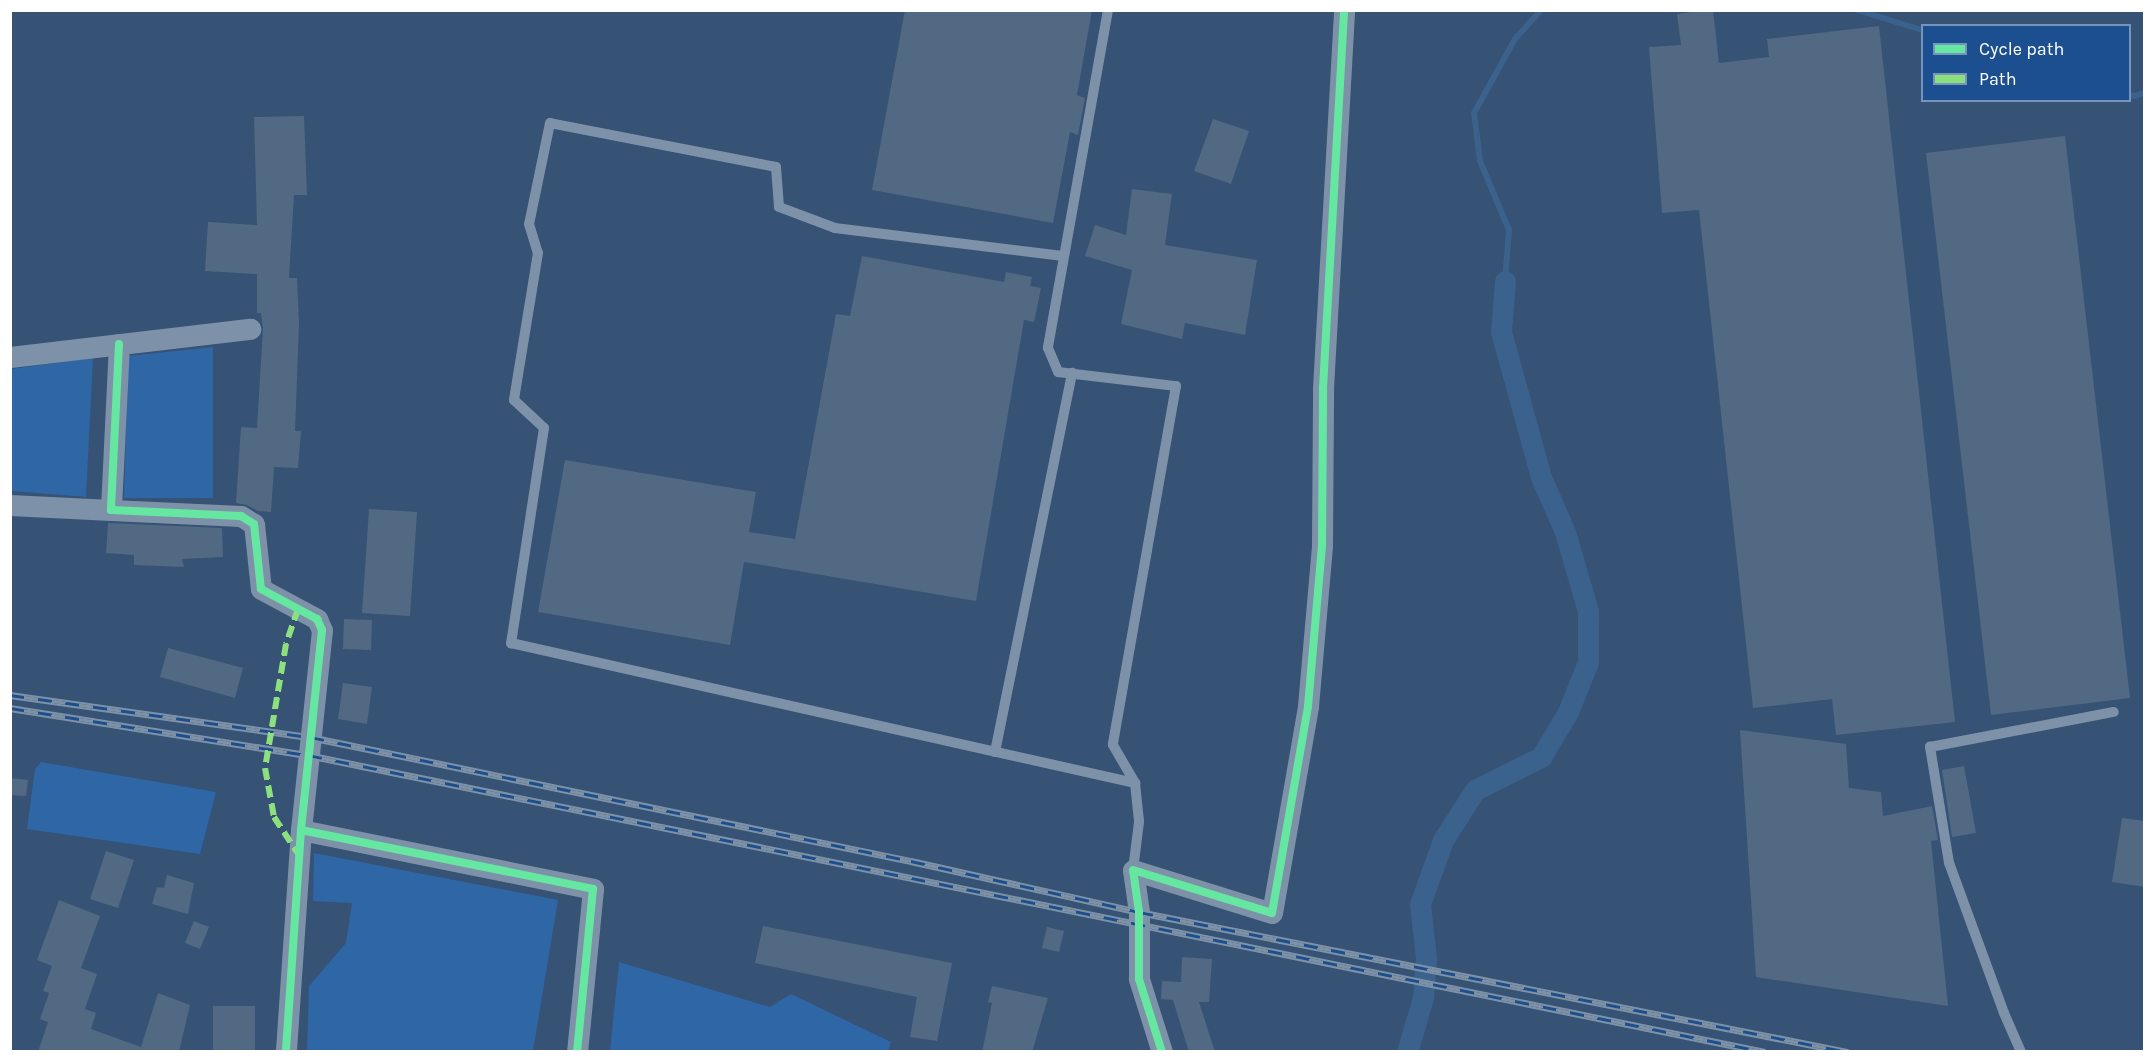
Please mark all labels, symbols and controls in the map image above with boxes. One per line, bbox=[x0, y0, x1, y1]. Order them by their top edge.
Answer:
legend bbox=[1921, 24, 2131, 102]
text: Cycle path bbox=[1979, 38, 2064, 60]
text: Path bbox=[1979, 68, 2017, 90]

